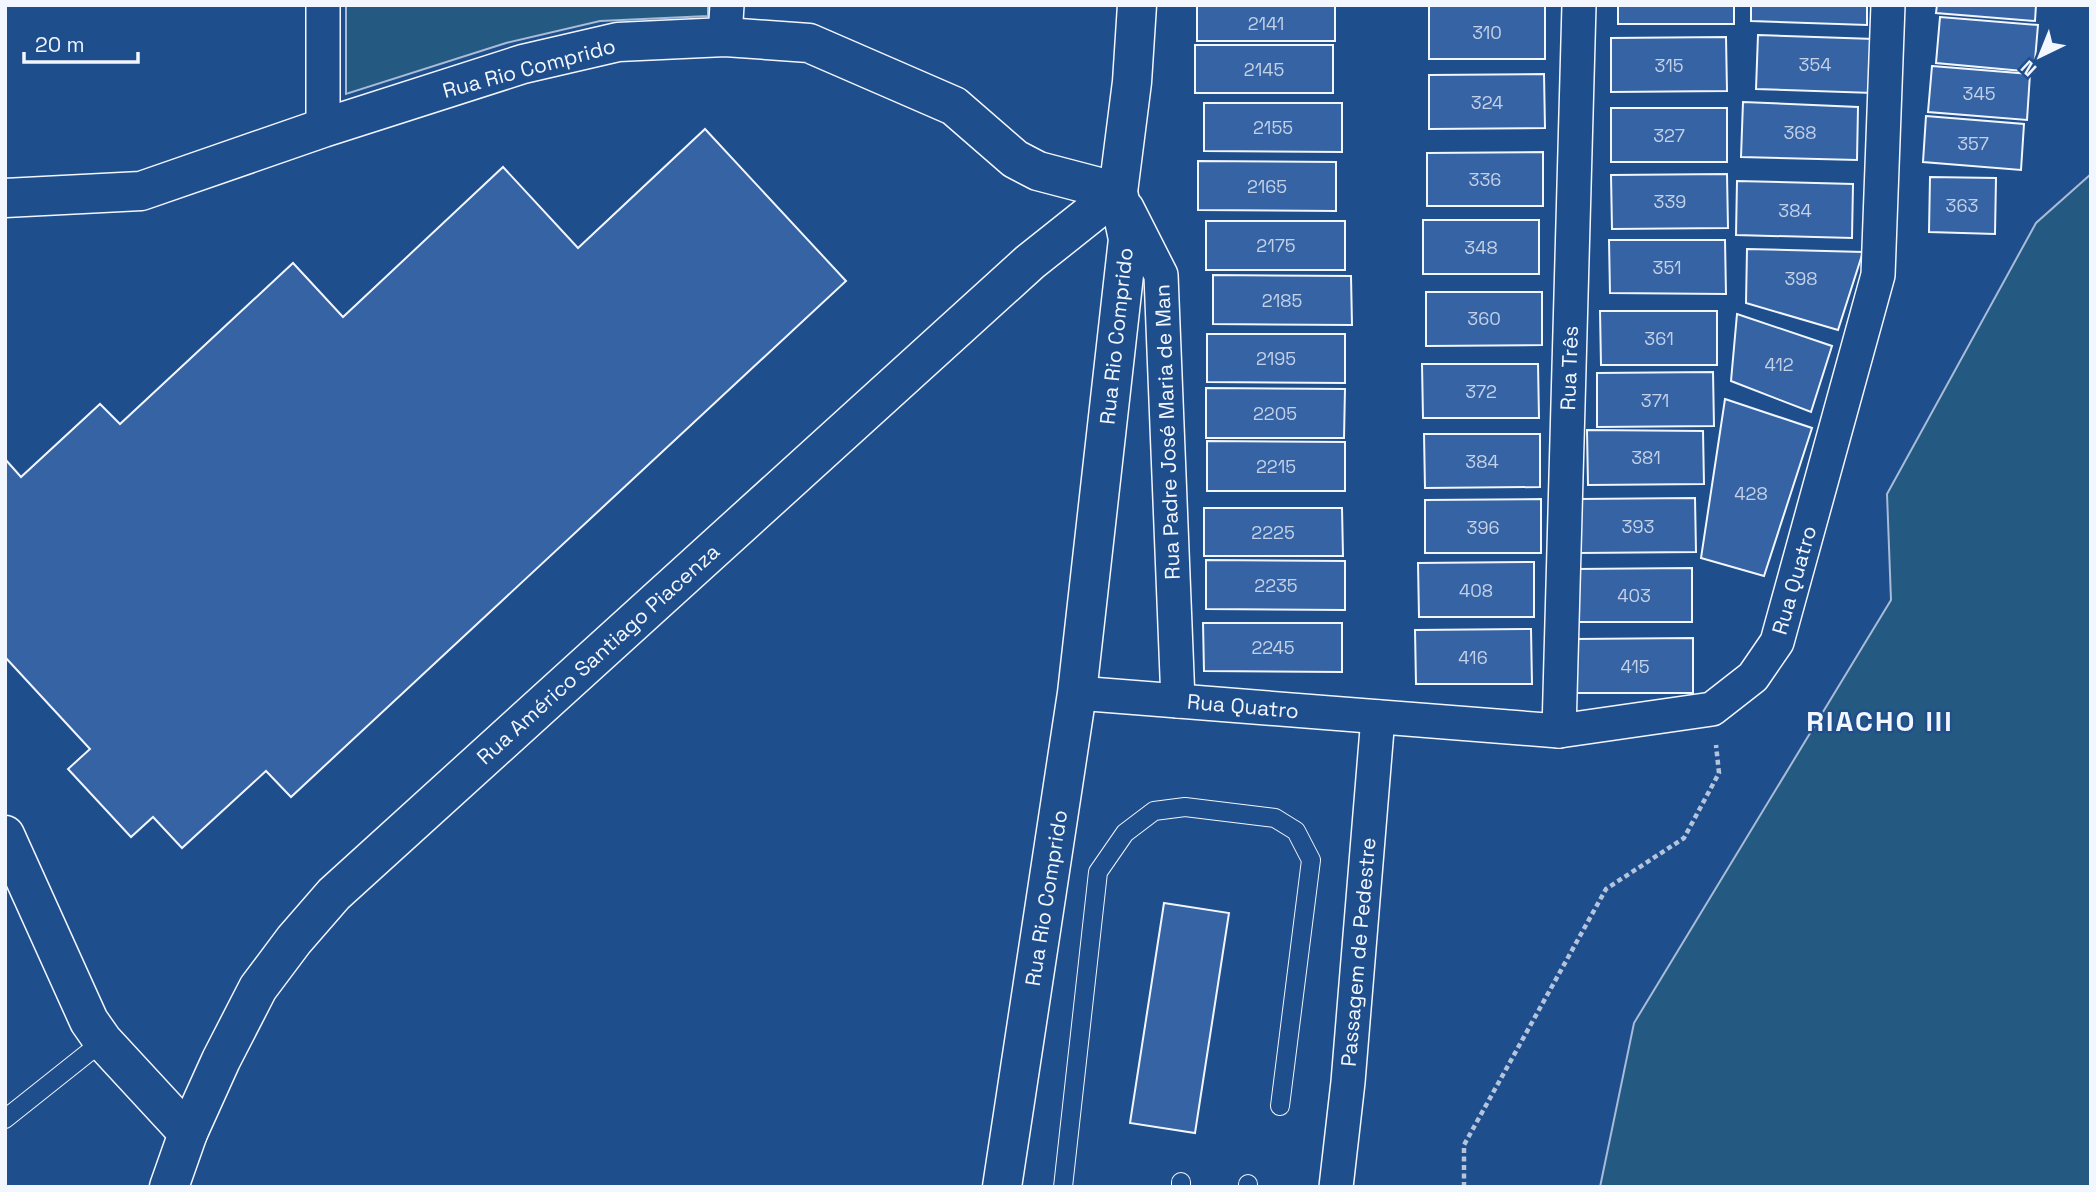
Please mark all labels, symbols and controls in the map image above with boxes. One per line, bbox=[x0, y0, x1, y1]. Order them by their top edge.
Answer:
house number: 2141 bbox=[1248, 12, 1284, 35]
scale bar bbox=[24, 21, 138, 65]
house number: 310 bbox=[1472, 21, 1502, 44]
north arrow bbox=[2005, 21, 2075, 91]
text: 20 m bbox=[35, 31, 85, 58]
street label: Rua Rio Comprido bbox=[440, 32, 618, 104]
house number: 354 bbox=[1799, 53, 1831, 76]
house number: 315 bbox=[1655, 54, 1683, 77]
text: N bbox=[2016, 55, 2042, 82]
house number: 2145 bbox=[1244, 58, 1284, 81]
house number: 345 bbox=[1963, 82, 1995, 105]
house number: 324 bbox=[1471, 91, 1503, 114]
house number: 2155 bbox=[1253, 116, 1293, 139]
house number: 368 bbox=[1783, 121, 1817, 144]
house number: 327 bbox=[1653, 124, 1685, 147]
house number: 357 bbox=[1957, 132, 1989, 155]
house number: 336 bbox=[1469, 168, 1501, 191]
house number: 2165 bbox=[1247, 175, 1287, 198]
house number: 339 bbox=[1654, 190, 1686, 213]
house number: 363 bbox=[1946, 194, 1978, 217]
house number: 384 bbox=[1778, 199, 1812, 222]
house number: 2175 bbox=[1256, 234, 1296, 257]
house number: 348 bbox=[1464, 236, 1498, 259]
street label: Rua Rio Comprido bbox=[1093, 246, 1139, 426]
house number: 351 bbox=[1653, 256, 1681, 279]
house number: 398 bbox=[1784, 267, 1818, 290]
street label: Rua Padre José Maria de Man bbox=[1148, 284, 1186, 580]
house number: 2185 bbox=[1262, 289, 1302, 312]
house number: 360 bbox=[1467, 307, 1501, 330]
street label: Rua Três bbox=[1554, 325, 1584, 411]
house number: 361 bbox=[1644, 327, 1674, 350]
house number: 2195 bbox=[1256, 347, 1296, 370]
house number: 412 bbox=[1764, 353, 1794, 376]
house number: 372 bbox=[1465, 380, 1497, 403]
house number: 371 bbox=[1641, 389, 1669, 412]
house number: 2205 bbox=[1253, 402, 1297, 425]
house number: 381 bbox=[1631, 446, 1661, 469]
house number: 384 bbox=[1465, 450, 1499, 473]
house number: 2215 bbox=[1256, 455, 1296, 478]
house number: 428 bbox=[1734, 482, 1768, 505]
house number: 393 bbox=[1622, 515, 1654, 538]
house number: 396 bbox=[1467, 516, 1499, 539]
house number: 2225 bbox=[1251, 521, 1295, 544]
street label: Rua Quatro bbox=[1766, 522, 1822, 638]
street label: Rua Américo Santiago Piacenza bbox=[471, 538, 725, 770]
house number: 2235 bbox=[1254, 574, 1298, 597]
house number: 408 bbox=[1459, 579, 1493, 602]
house number: 403 bbox=[1617, 584, 1651, 607]
house number: 2245 bbox=[1251, 636, 1295, 659]
house number: 416 bbox=[1458, 646, 1488, 669]
house number: 415 bbox=[1620, 655, 1650, 678]
street label: Rua Quatro bbox=[1186, 688, 1300, 724]
district label: RIACHO III bbox=[1806, 703, 1954, 739]
street label: Rua Rio Comprido bbox=[1019, 808, 1073, 988]
street label: Passagem de Pedestre bbox=[1335, 836, 1381, 1068]

